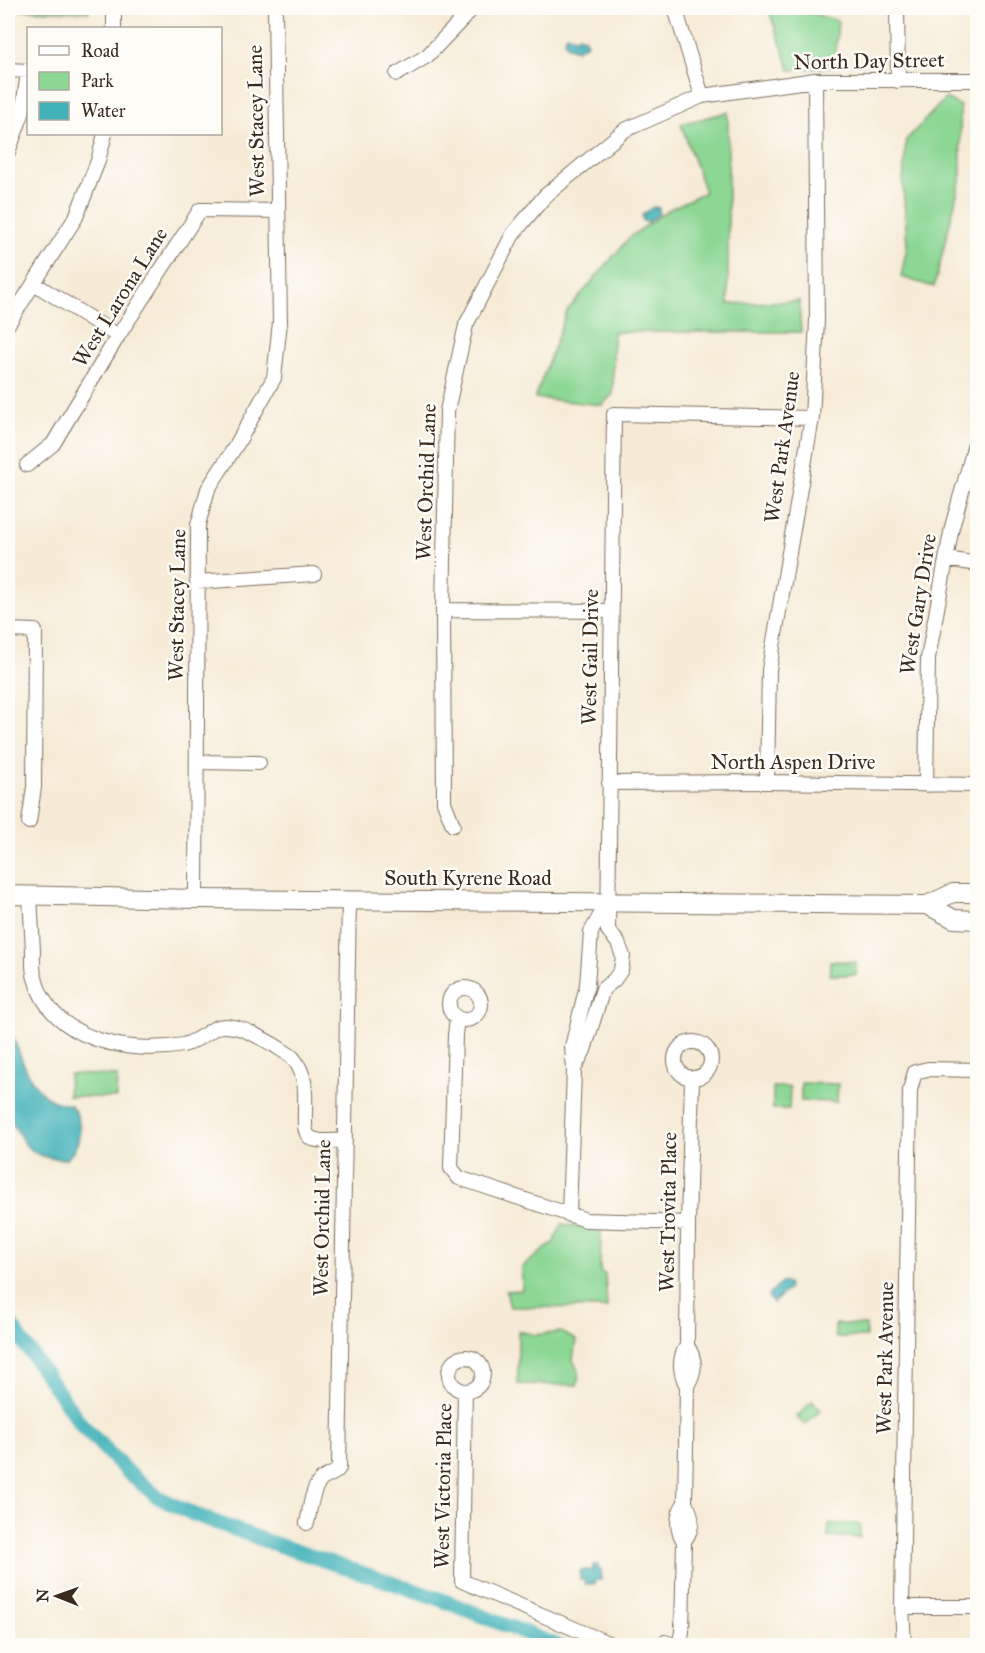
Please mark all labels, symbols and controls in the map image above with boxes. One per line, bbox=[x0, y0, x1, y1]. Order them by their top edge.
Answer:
legend bbox=[27, 27, 222, 135]
text: Road bbox=[81, 40, 119, 62]
street label: West Stacey Lane bbox=[242, 44, 270, 197]
street label: North Day Street bbox=[793, 47, 945, 75]
text: Park bbox=[81, 70, 114, 92]
text: Water bbox=[81, 100, 126, 122]
street label: West Larona Lane bbox=[67, 222, 173, 372]
street label: West Park Avenue bbox=[758, 369, 806, 525]
street label: West Orchid Lane bbox=[410, 403, 442, 561]
street label: West Stacey Lane bbox=[163, 528, 191, 681]
street label: West Gary Drive bbox=[894, 531, 942, 676]
street label: West Gail Drive bbox=[576, 588, 604, 725]
street label: North Aspen Drive bbox=[710, 749, 876, 775]
street label: South Kyrene Road bbox=[384, 865, 552, 891]
street label: West Trovita Place bbox=[654, 1131, 682, 1292]
street label: West Orchid Lane bbox=[308, 1139, 336, 1297]
street label: West Park Avenue bbox=[871, 1281, 899, 1435]
street label: West Victoria Place bbox=[429, 1403, 457, 1569]
north arrow bbox=[27, 1566, 87, 1626]
text: N bbox=[33, 1588, 52, 1603]

